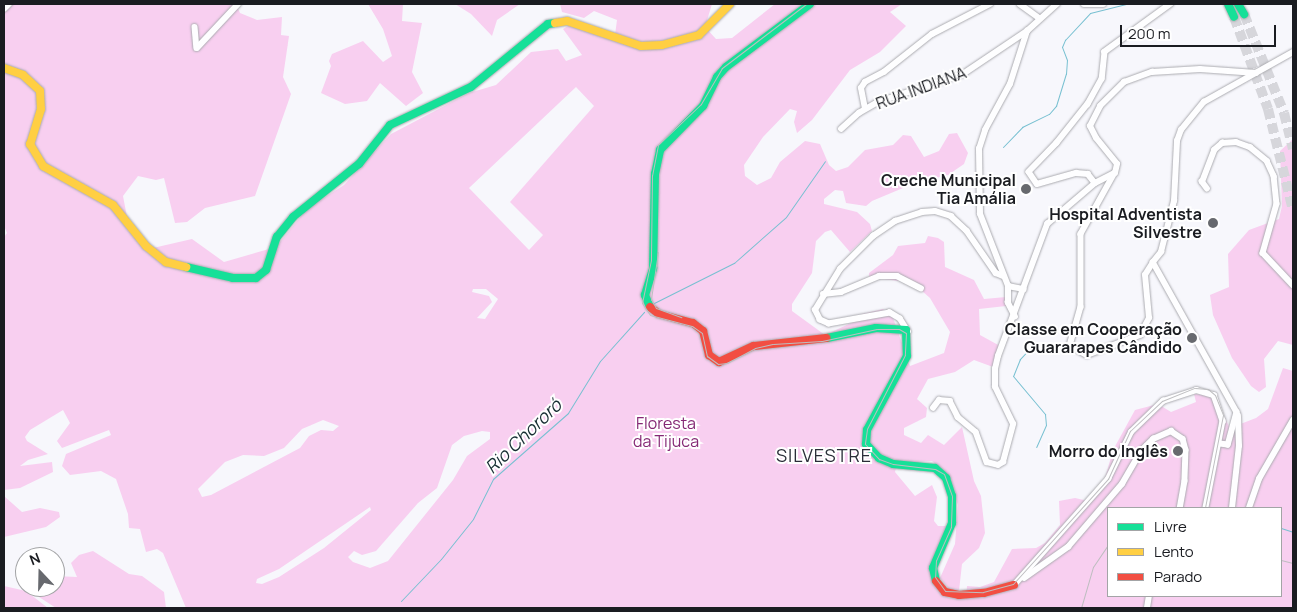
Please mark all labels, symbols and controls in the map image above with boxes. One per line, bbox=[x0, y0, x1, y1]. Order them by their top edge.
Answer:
scale bar bbox=[1122, 15, 1278, 47]
text: 200 m bbox=[1128, 23, 1171, 44]
street label: RUA INDIANA bbox=[873, 63, 969, 113]
place label: Creche Municipal Tia Amália bbox=[881, 170, 1016, 208]
marker: Creche Municipal Tia Amália bbox=[1020, 183, 1032, 195]
place label: Hospital Adventista Silvestre bbox=[1049, 204, 1202, 242]
marker: Hospital Adventista Silvestre bbox=[1206, 216, 1220, 230]
place label: Classe em Cooperação Guararapes Cândido bbox=[1005, 319, 1182, 357]
marker: Classe em Cooperação Guararapes Cândido bbox=[1186, 332, 1198, 344]
water label: Rio Chororó bbox=[480, 394, 566, 478]
park label: Floresta da Tijuca bbox=[633, 413, 699, 451]
place label: Morro do Inglês bbox=[1049, 441, 1168, 461]
district label: SILVESTRE bbox=[775, 444, 873, 466]
marker: Morro do Inglês bbox=[1172, 445, 1184, 457]
legend bbox=[1107, 507, 1282, 597]
text: Livre bbox=[1154, 516, 1187, 537]
text: Lento bbox=[1154, 541, 1194, 562]
north arrow bbox=[15, 547, 65, 597]
text: N bbox=[27, 548, 43, 569]
text: Parado bbox=[1154, 566, 1202, 587]

